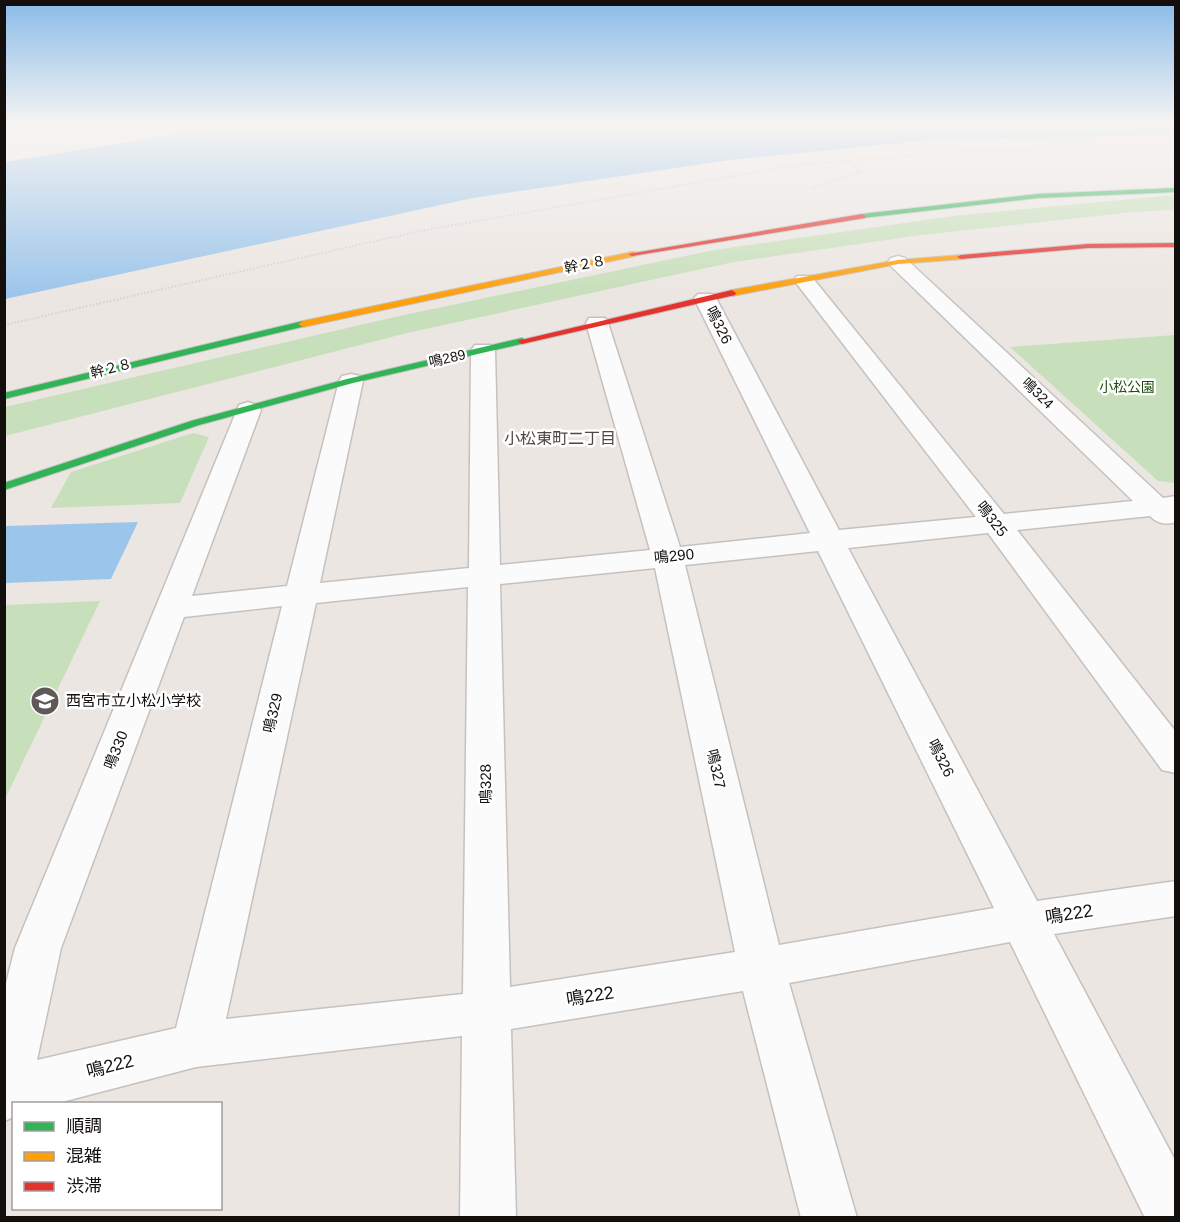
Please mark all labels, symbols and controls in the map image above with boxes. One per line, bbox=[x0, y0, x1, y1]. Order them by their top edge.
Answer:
street label: 幹２８ bbox=[563, 252, 607, 276]
street label: 鳴326 bbox=[703, 303, 736, 346]
street label: 鳴289 bbox=[427, 346, 467, 370]
street label: 幹２８ bbox=[89, 355, 133, 381]
street label: 鳴324 bbox=[1019, 374, 1057, 412]
park label: 小松公園 bbox=[1099, 379, 1155, 395]
district label: 小松東町二丁目 bbox=[504, 430, 616, 447]
street label: 鳴325 bbox=[973, 498, 1011, 540]
street label: 鳴290 bbox=[653, 545, 695, 566]
school or university icon: 西宮市立小松小学校 bbox=[29, 685, 61, 717]
street label: 鳴329 bbox=[260, 691, 285, 734]
place label: 西宮市立小松小学校 bbox=[66, 692, 201, 709]
street label: 鳴330 bbox=[100, 728, 131, 772]
street label: 鳴326 bbox=[925, 736, 958, 779]
street label: 鳴327 bbox=[704, 747, 729, 790]
street label: 鳴328 bbox=[477, 764, 494, 804]
street label: 鳴222 bbox=[1044, 900, 1094, 928]
street label: 鳴222 bbox=[565, 982, 615, 1010]
street label: 鳴222 bbox=[84, 1050, 136, 1082]
legend bbox=[12, 1102, 222, 1210]
text: 順調 bbox=[66, 1116, 102, 1136]
text: 混雑 bbox=[66, 1146, 102, 1166]
text: 渋滞 bbox=[66, 1176, 102, 1196]

